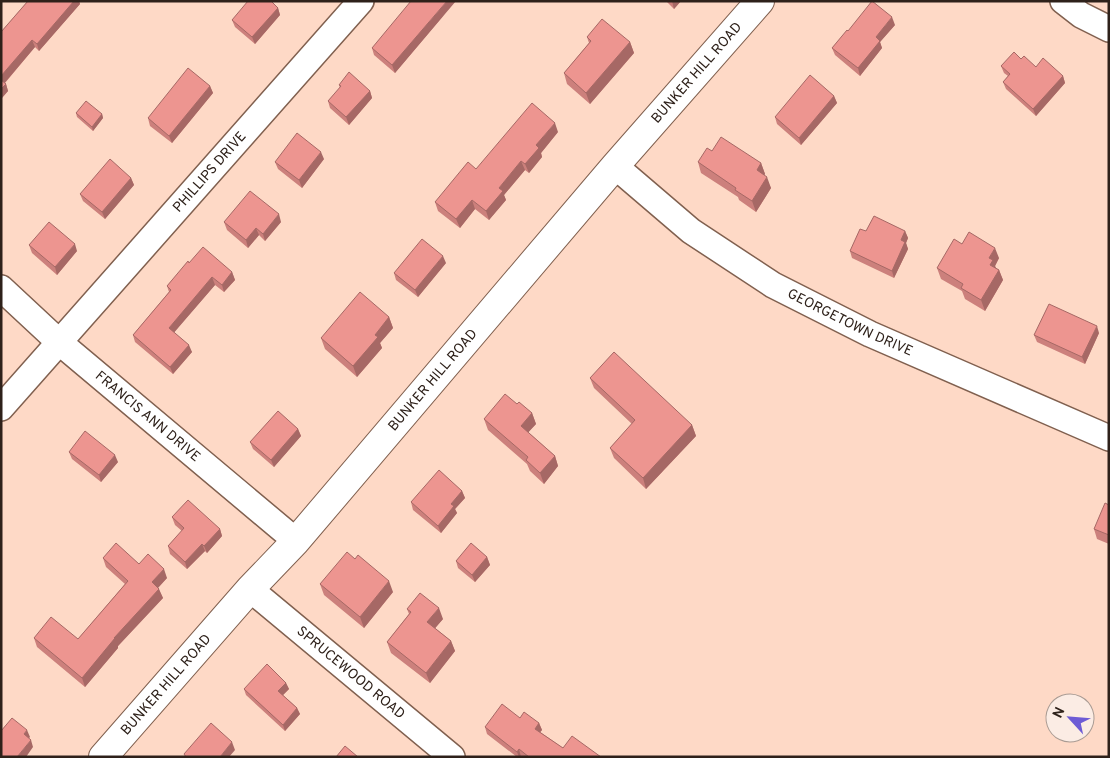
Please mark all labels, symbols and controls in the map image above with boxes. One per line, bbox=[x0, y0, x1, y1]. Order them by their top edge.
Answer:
street label: BUNKER HILL ROAD bbox=[648, 19, 746, 127]
street label: PHILLIPS DRIVE bbox=[169, 128, 250, 216]
street label: GEORGETOWN DRIVE bbox=[784, 285, 915, 360]
street label: BUNKER HILL ROAD bbox=[385, 326, 481, 435]
street label: FRANCIS ANN DRIVE bbox=[92, 367, 204, 465]
street label: SPRUCEWOOD ROAD bbox=[293, 623, 408, 723]
street label: BUNKER HILL ROAD bbox=[117, 631, 215, 739]
north arrow bbox=[1045, 693, 1095, 743]
text: N bbox=[1050, 705, 1070, 721]

